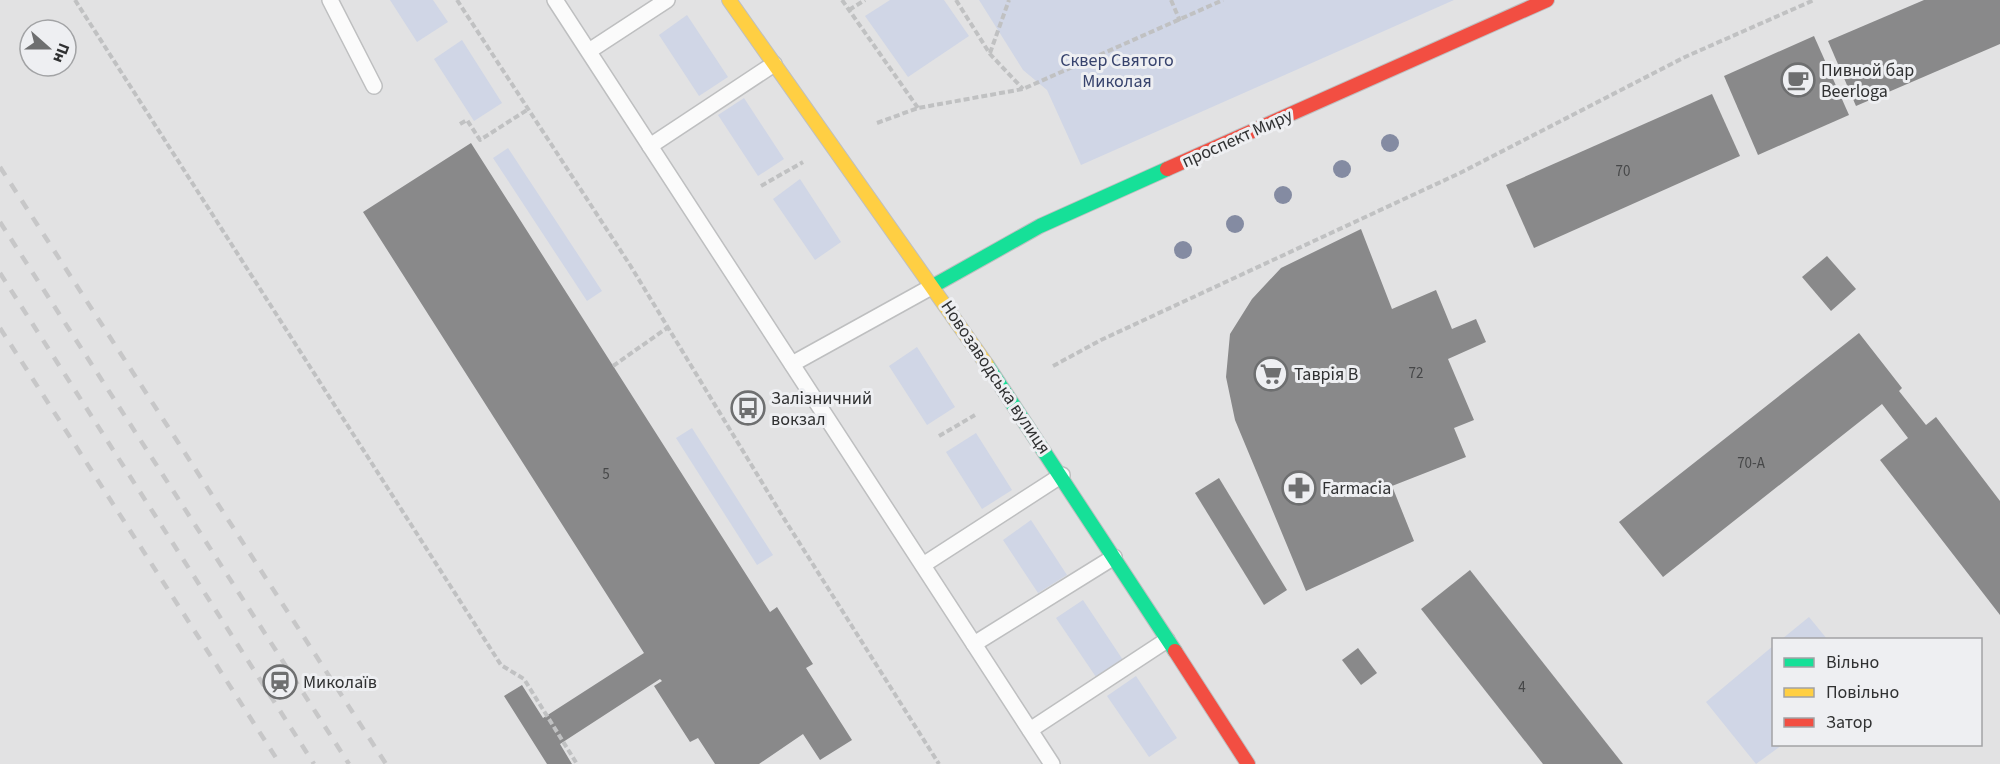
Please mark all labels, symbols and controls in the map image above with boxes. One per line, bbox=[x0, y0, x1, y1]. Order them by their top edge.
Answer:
north arrow bbox=[18, 18, 78, 78]
text: Пн bbox=[47, 40, 75, 66]
park label: Сквер Святого Миколая bbox=[1060, 48, 1174, 94]
place label: Пивной бар Beerloga bbox=[1821, 58, 1914, 104]
cafe icon: Пивной бар Beerloga bbox=[1780, 62, 1816, 98]
street label: проспект Миру bbox=[1178, 103, 1297, 174]
house number: 70 bbox=[1616, 161, 1630, 182]
street label: Новозаводська вулиця bbox=[935, 295, 1056, 459]
supermarket icon: Таврія В bbox=[1253, 356, 1289, 392]
place label: Таврія В bbox=[1294, 362, 1358, 387]
house number: 72 bbox=[1409, 363, 1423, 384]
place label: Залізничний вокзал bbox=[771, 386, 872, 432]
bus stop icon: Залізничний вокзал bbox=[730, 390, 766, 426]
house number: 70-А bbox=[1737, 453, 1766, 474]
house number: 5 bbox=[602, 464, 610, 485]
pharmacy icon: Farmacia bbox=[1281, 470, 1317, 506]
place label: Farmacia bbox=[1322, 476, 1391, 501]
legend bbox=[1772, 638, 1982, 746]
text: Вільно bbox=[1826, 650, 1879, 675]
station icon: Миколаїв bbox=[262, 664, 298, 700]
place label: Миколаїв bbox=[303, 670, 377, 695]
house number: 4 bbox=[1518, 677, 1526, 698]
text: Повільно bbox=[1826, 680, 1899, 705]
text: Затор bbox=[1826, 710, 1873, 735]

